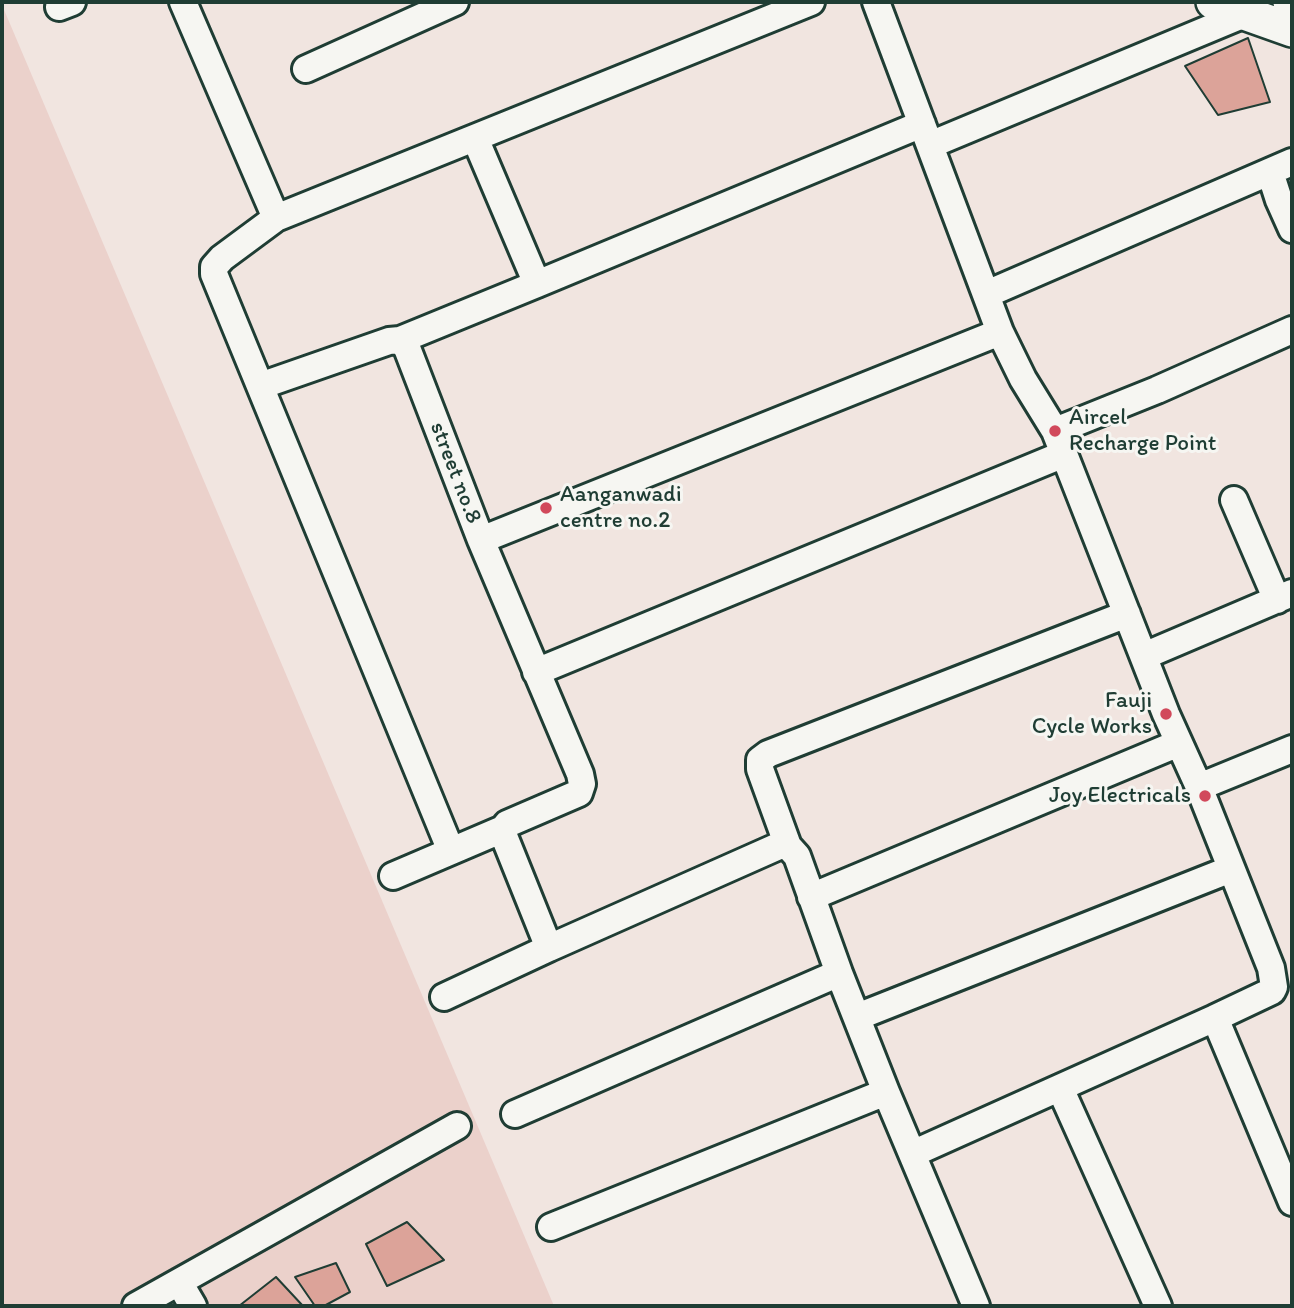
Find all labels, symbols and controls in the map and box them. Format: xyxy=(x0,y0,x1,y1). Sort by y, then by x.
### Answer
place label: Aircel Recharge Point xyxy=(1069,404,1216,458)
street label: street no.8 xyxy=(423,418,487,528)
marker: Aircel Recharge Point xyxy=(1047,423,1063,439)
place label: Aanganwadi centre no.2 xyxy=(560,481,682,535)
marker: Aanganwadi centre no.2 xyxy=(538,500,554,516)
place label: Fauji Cycle Works xyxy=(1032,687,1152,741)
marker: Fauji Cycle Works xyxy=(1158,706,1174,722)
place label: Joy Electricals xyxy=(1049,782,1191,810)
marker: Joy Electricals xyxy=(1197,788,1213,804)

